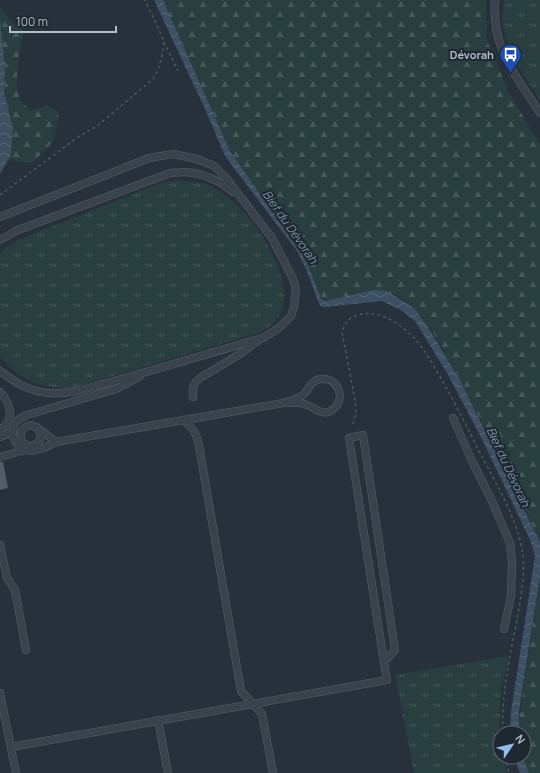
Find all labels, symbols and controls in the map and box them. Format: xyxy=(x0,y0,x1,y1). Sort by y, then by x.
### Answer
scale bar xyxy=(10,8,116,34)
text: 100 m xyxy=(16,13,48,30)
bus stop icon: Dévorah xyxy=(497,42,523,75)
place label: Dévorah xyxy=(450,47,494,62)
water label: Bief du Dévorah xyxy=(259,187,323,268)
water label: Bief du Dévorah xyxy=(483,424,535,510)
north arrow xyxy=(492,725,532,765)
text: N xyxy=(512,731,529,747)

